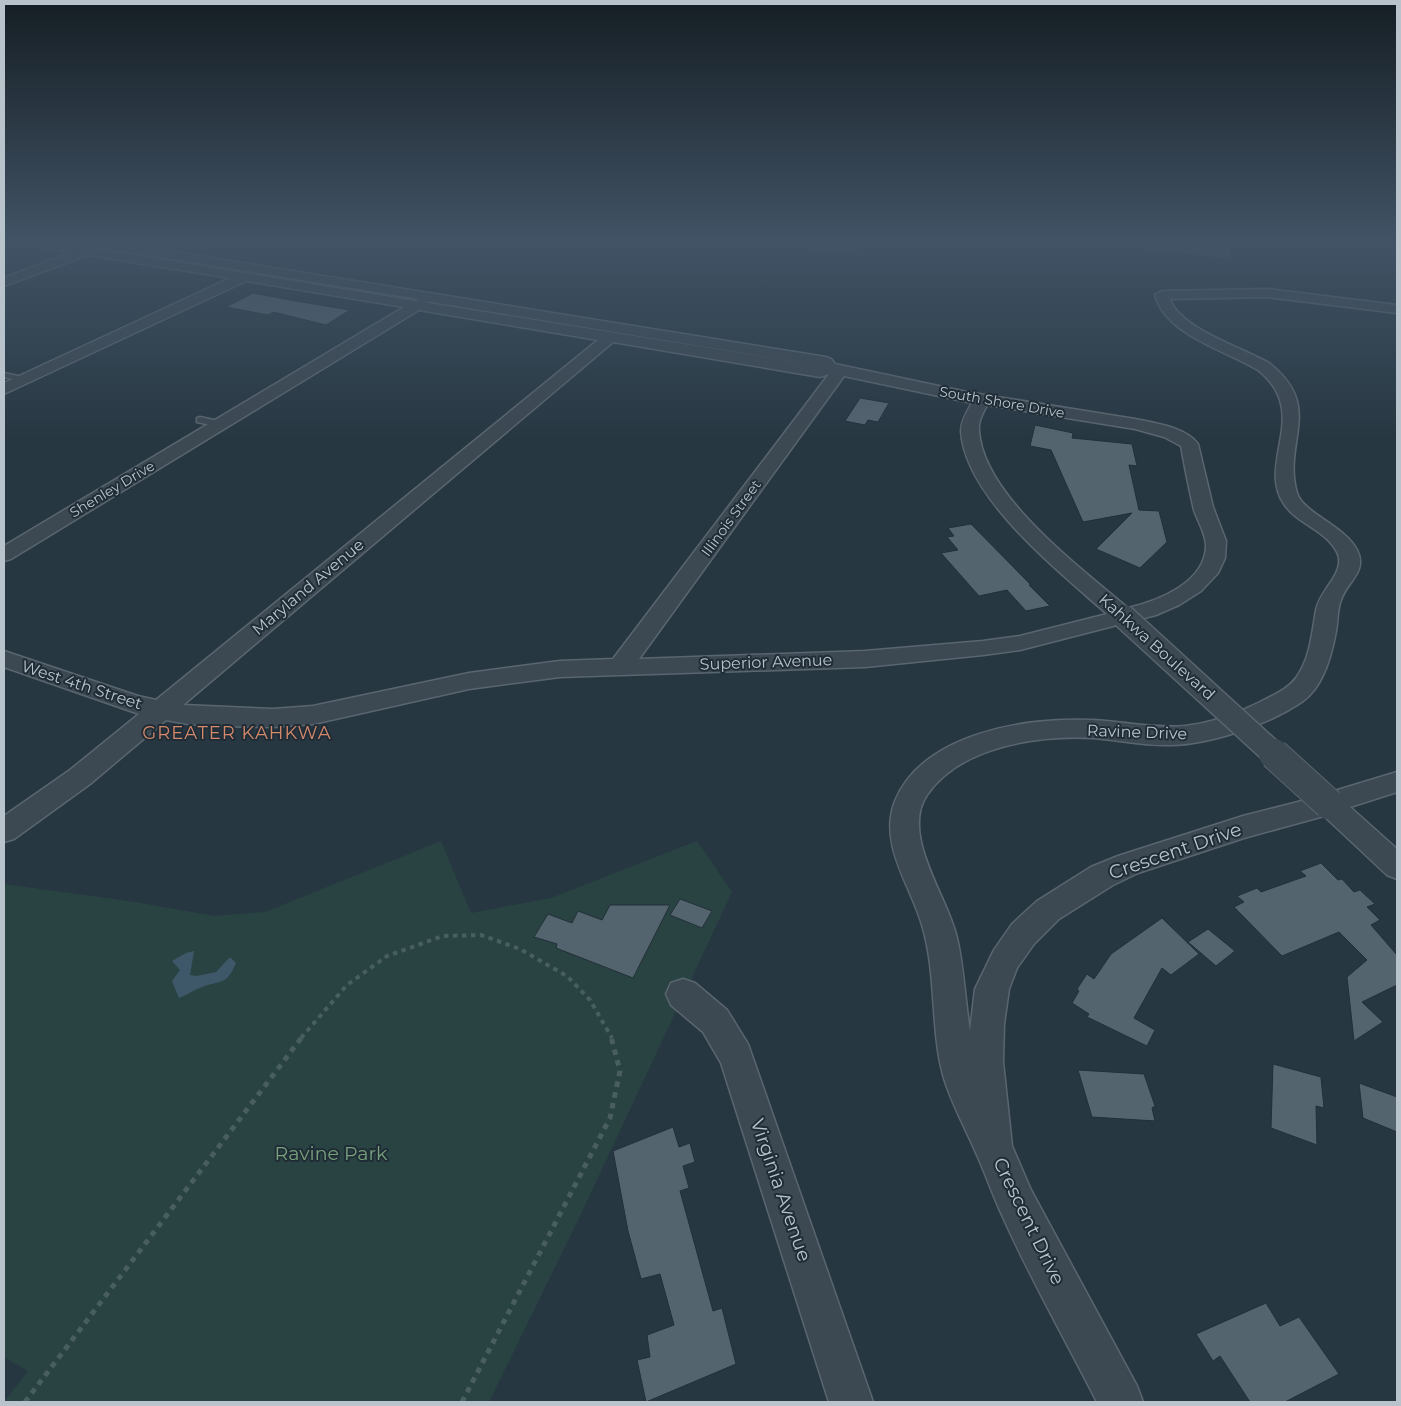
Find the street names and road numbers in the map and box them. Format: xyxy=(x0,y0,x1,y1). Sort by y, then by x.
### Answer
street label: South Shore Drive xyxy=(938,382,1066,422)
street label: Shenley Drive xyxy=(66,457,158,521)
street label: Illinois Street xyxy=(697,476,765,560)
street label: Maryland Avenue xyxy=(248,535,368,639)
street label: Kahkwa Boulevard xyxy=(1095,590,1219,704)
street label: Superior Avenue xyxy=(699,650,833,674)
street label: West 4th Street xyxy=(19,657,145,714)
street label: Ravine Drive xyxy=(1087,721,1187,743)
street label: Crescent Drive xyxy=(1106,818,1244,884)
street label: Virginia Avenue xyxy=(746,1116,816,1264)
street label: Crescent Drive xyxy=(988,1154,1070,1288)

